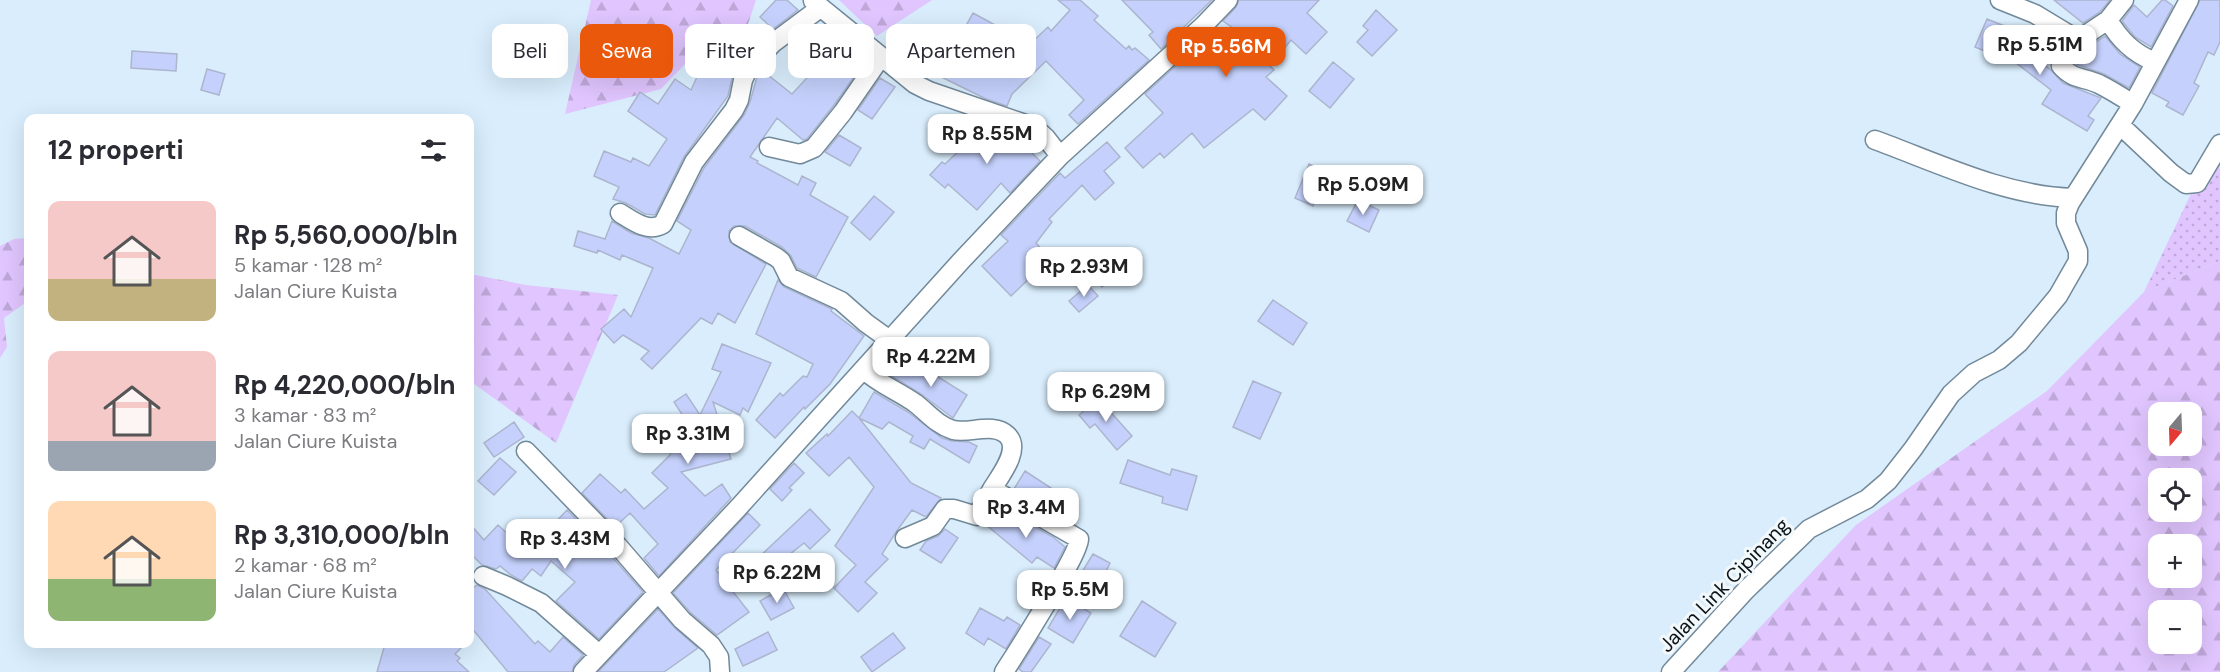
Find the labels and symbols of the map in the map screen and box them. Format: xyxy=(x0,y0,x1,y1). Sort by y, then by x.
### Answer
pin: Rp 5.51M xyxy=(1978,25,2102,76)
pin: Rp 5.56M xyxy=(1164,27,1288,78)
pin: Rp 8.55M xyxy=(925,114,1049,165)
pin: Rp 5.09M xyxy=(1301,165,1425,216)
pin: Rp 2.93M xyxy=(1022,247,1146,298)
pin: Rp 4.22M xyxy=(869,337,993,388)
pin: Rp 6.29M xyxy=(1044,372,1168,423)
north arrow xyxy=(2148,402,2202,456)
pin: Rp 3.31M xyxy=(626,414,750,465)
pin: Rp 3.4M xyxy=(971,488,1081,539)
street label: Jalan Link Cipinang xyxy=(1653,512,1795,658)
pin: Rp 3.43M xyxy=(503,519,627,570)
pin: Rp 6.22M xyxy=(715,553,839,604)
pin: Rp 5.5M xyxy=(1015,570,1125,621)

